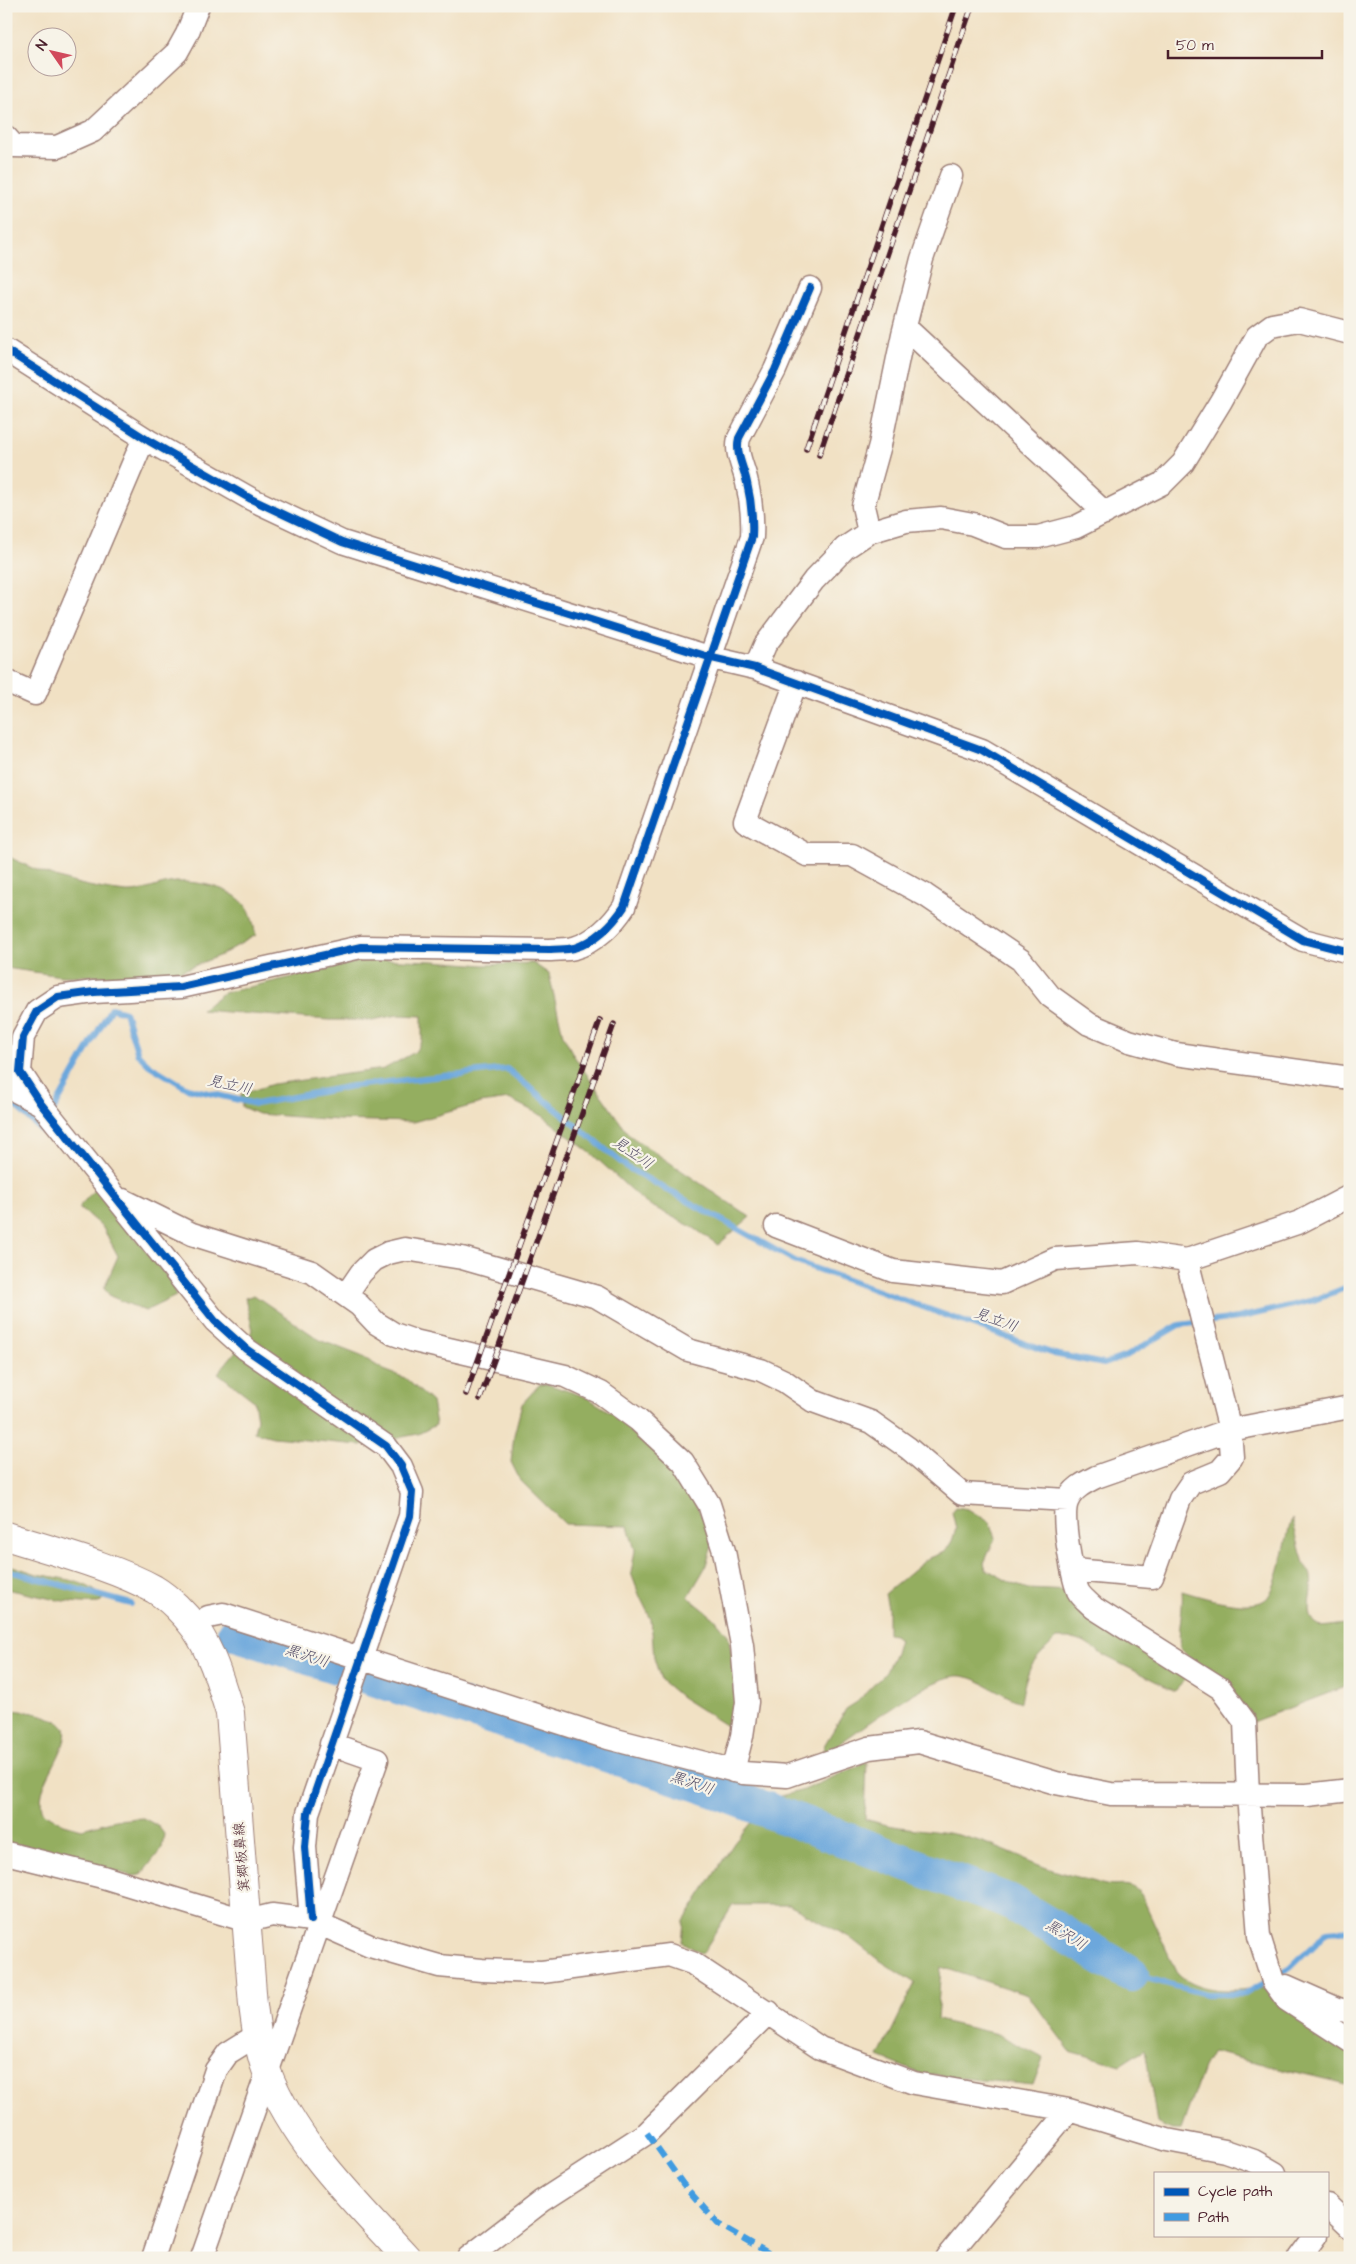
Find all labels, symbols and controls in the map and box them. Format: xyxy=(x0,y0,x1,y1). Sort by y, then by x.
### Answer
north arrow xyxy=(28,28,78,78)
scale bar xyxy=(1168,28,1322,60)
text: 50 m xyxy=(1176,35,1214,56)
text: N xyxy=(31,36,53,55)
water label: 見立川 xyxy=(206,1070,254,1100)
water label: 見立川 xyxy=(609,1131,657,1175)
water label: 見立川 xyxy=(971,1302,1021,1338)
water label: 黒沢川 xyxy=(282,1639,332,1673)
water label: 黒沢川 xyxy=(667,1766,717,1800)
street label: 箕郷板鼻線 xyxy=(229,1821,255,1893)
water label: 黒沢川 xyxy=(1041,1914,1091,1956)
legend xyxy=(1154,2172,1328,2236)
text: Cycle path xyxy=(1198,2181,1273,2203)
text: Path xyxy=(1198,2207,1229,2228)

